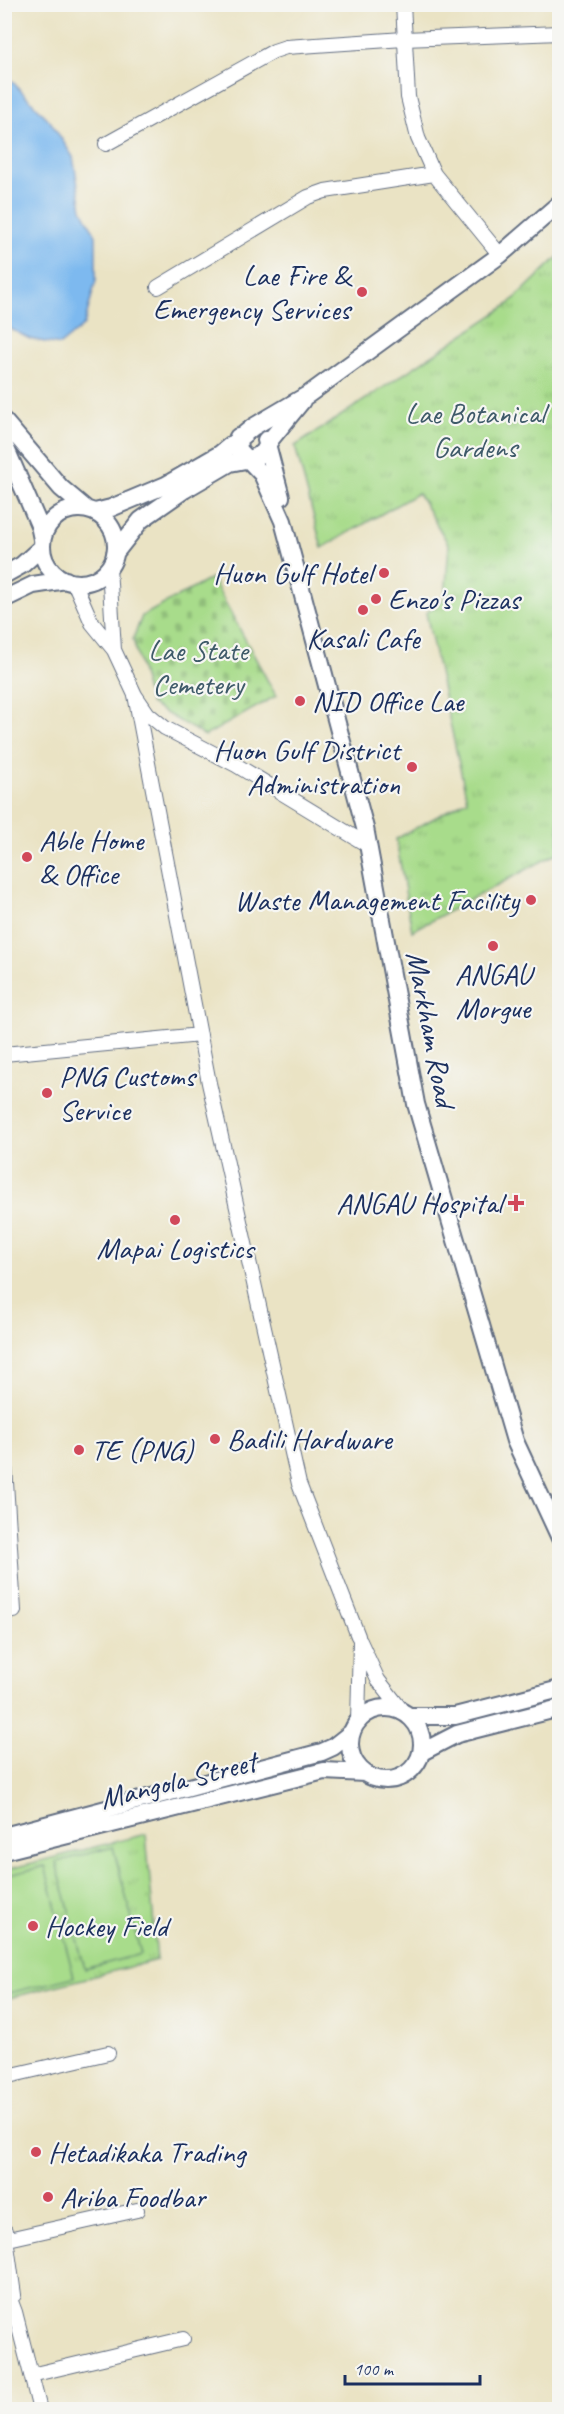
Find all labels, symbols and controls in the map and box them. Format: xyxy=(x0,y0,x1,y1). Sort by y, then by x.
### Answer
place label: Lae Fire & Emergency Services xyxy=(153,256,353,328)
marker: Lae Fire & Emergency Services xyxy=(355,285,369,299)
park label: Lae Botanical Gardens xyxy=(405,394,550,466)
place label: Huon Gulf Hotel xyxy=(213,554,377,592)
marker: Huon Gulf Hotel xyxy=(377,566,391,580)
place label: Enzo's Pizzas xyxy=(388,580,522,618)
marker: Enzo's Pizzas xyxy=(369,592,383,606)
marker: Kasali Cafe xyxy=(356,603,370,617)
place label: Kasali Cafe xyxy=(307,619,422,657)
park label: Lae State Cemetery xyxy=(148,631,250,703)
place label: NID Office Lae xyxy=(312,682,466,720)
marker: NID Office Lae xyxy=(293,694,307,708)
place label: Huon Gulf District Administration xyxy=(213,731,403,803)
marker: Huon Gulf District Administration xyxy=(405,760,419,774)
place label: Able Home & Office xyxy=(39,821,145,893)
marker: Able Home & Office xyxy=(20,850,34,864)
place label: Waste Management Facility xyxy=(235,881,521,919)
marker: Waste Management Facility xyxy=(524,893,538,907)
marker: ANGAU Morgue xyxy=(486,939,500,953)
street label: Markham Road xyxy=(397,948,465,1114)
place label: ANGAU Morgue xyxy=(455,955,536,1027)
place label: PNG Customs Service xyxy=(59,1057,198,1129)
marker: PNG Customs Service xyxy=(40,1086,54,1100)
place label: ANGAU Hospital xyxy=(336,1184,507,1222)
marker: ANGAU Hospital xyxy=(507,1194,525,1212)
marker: Mapai Logistics xyxy=(168,1213,182,1227)
place label: Mapai Logistics xyxy=(96,1229,256,1267)
place label: Badili Hardware xyxy=(227,1420,394,1458)
place label: TE (PNG) xyxy=(91,1431,195,1469)
marker: Badili Hardware xyxy=(208,1432,222,1446)
marker: TE (PNG) xyxy=(72,1443,86,1457)
street label: Mangola Street xyxy=(96,1741,264,1818)
place label: Hockey Field xyxy=(45,1907,172,1945)
marker: Hockey Field xyxy=(26,1919,40,1933)
place label: Hetadikaka Trading xyxy=(48,2133,248,2171)
marker: Hetadikaka Trading xyxy=(29,2145,43,2159)
place label: Ariba Foodbar xyxy=(60,2178,207,2216)
marker: Ariba Foodbar xyxy=(41,2190,55,2204)
scale bar xyxy=(345,2348,480,2386)
text: 100 m xyxy=(354,2358,395,2380)

